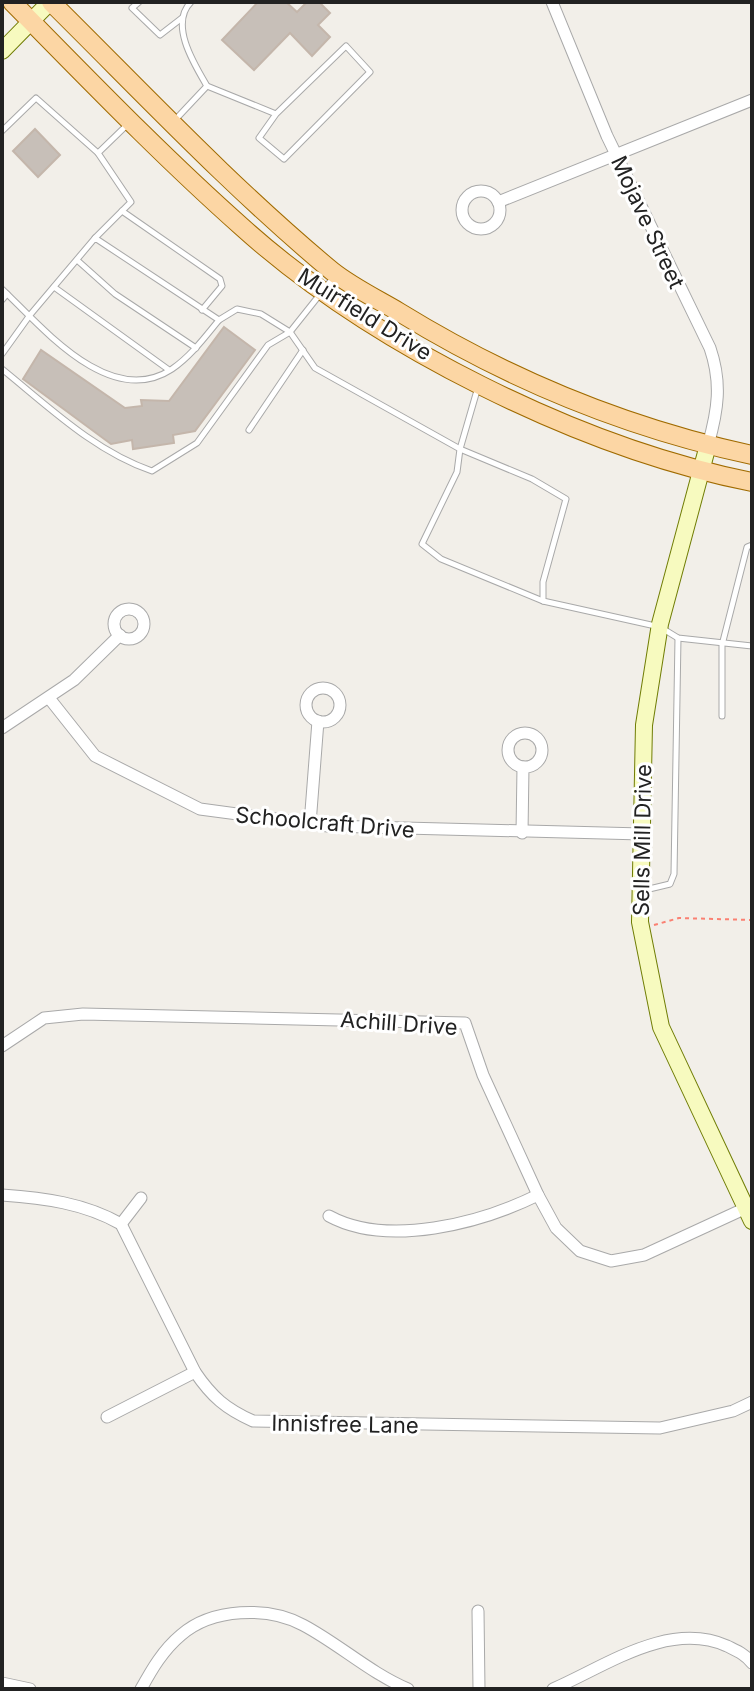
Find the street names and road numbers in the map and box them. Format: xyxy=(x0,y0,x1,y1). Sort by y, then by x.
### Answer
street label: Mojave Street xyxy=(606,151,690,293)
street label: Muirfield Drive xyxy=(293,263,437,365)
street label: Sells Mill Drive xyxy=(628,764,656,916)
street label: Schoolcraft Drive xyxy=(234,801,416,843)
street label: Achill Drive xyxy=(339,1006,459,1040)
street label: Innisfree Lane xyxy=(271,1410,419,1438)

